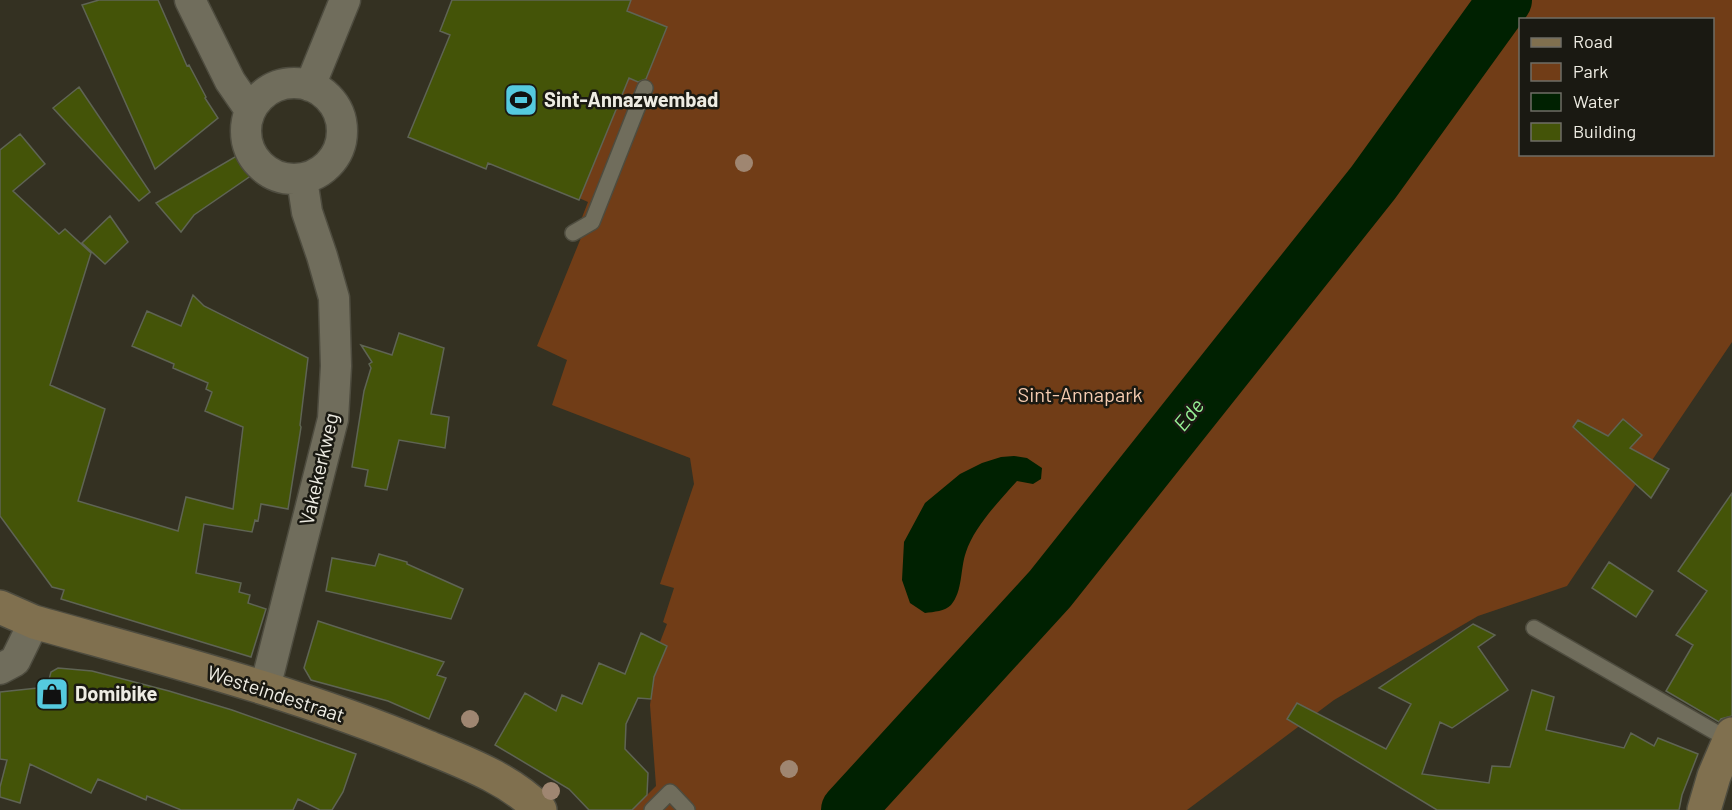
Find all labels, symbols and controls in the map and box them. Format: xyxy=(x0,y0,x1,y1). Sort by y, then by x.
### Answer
legend xyxy=(1519,18,1714,156)
text: Road xyxy=(1573,30,1613,52)
text: Park xyxy=(1573,60,1608,82)
sports icon: Sint-Annazwembad xyxy=(503,82,539,118)
place label: Sint-Annazwembad xyxy=(544,87,718,111)
text: Water xyxy=(1573,90,1620,112)
text: Building xyxy=(1573,120,1636,142)
park label: Sint-Annapark xyxy=(1018,382,1142,406)
water label: Ede xyxy=(1167,393,1208,435)
street label: Vakekerkweg xyxy=(293,410,343,527)
street label: Westeindestraat xyxy=(205,660,348,727)
shop icon: Domibike xyxy=(34,676,70,712)
place label: Domibike xyxy=(75,681,157,705)

